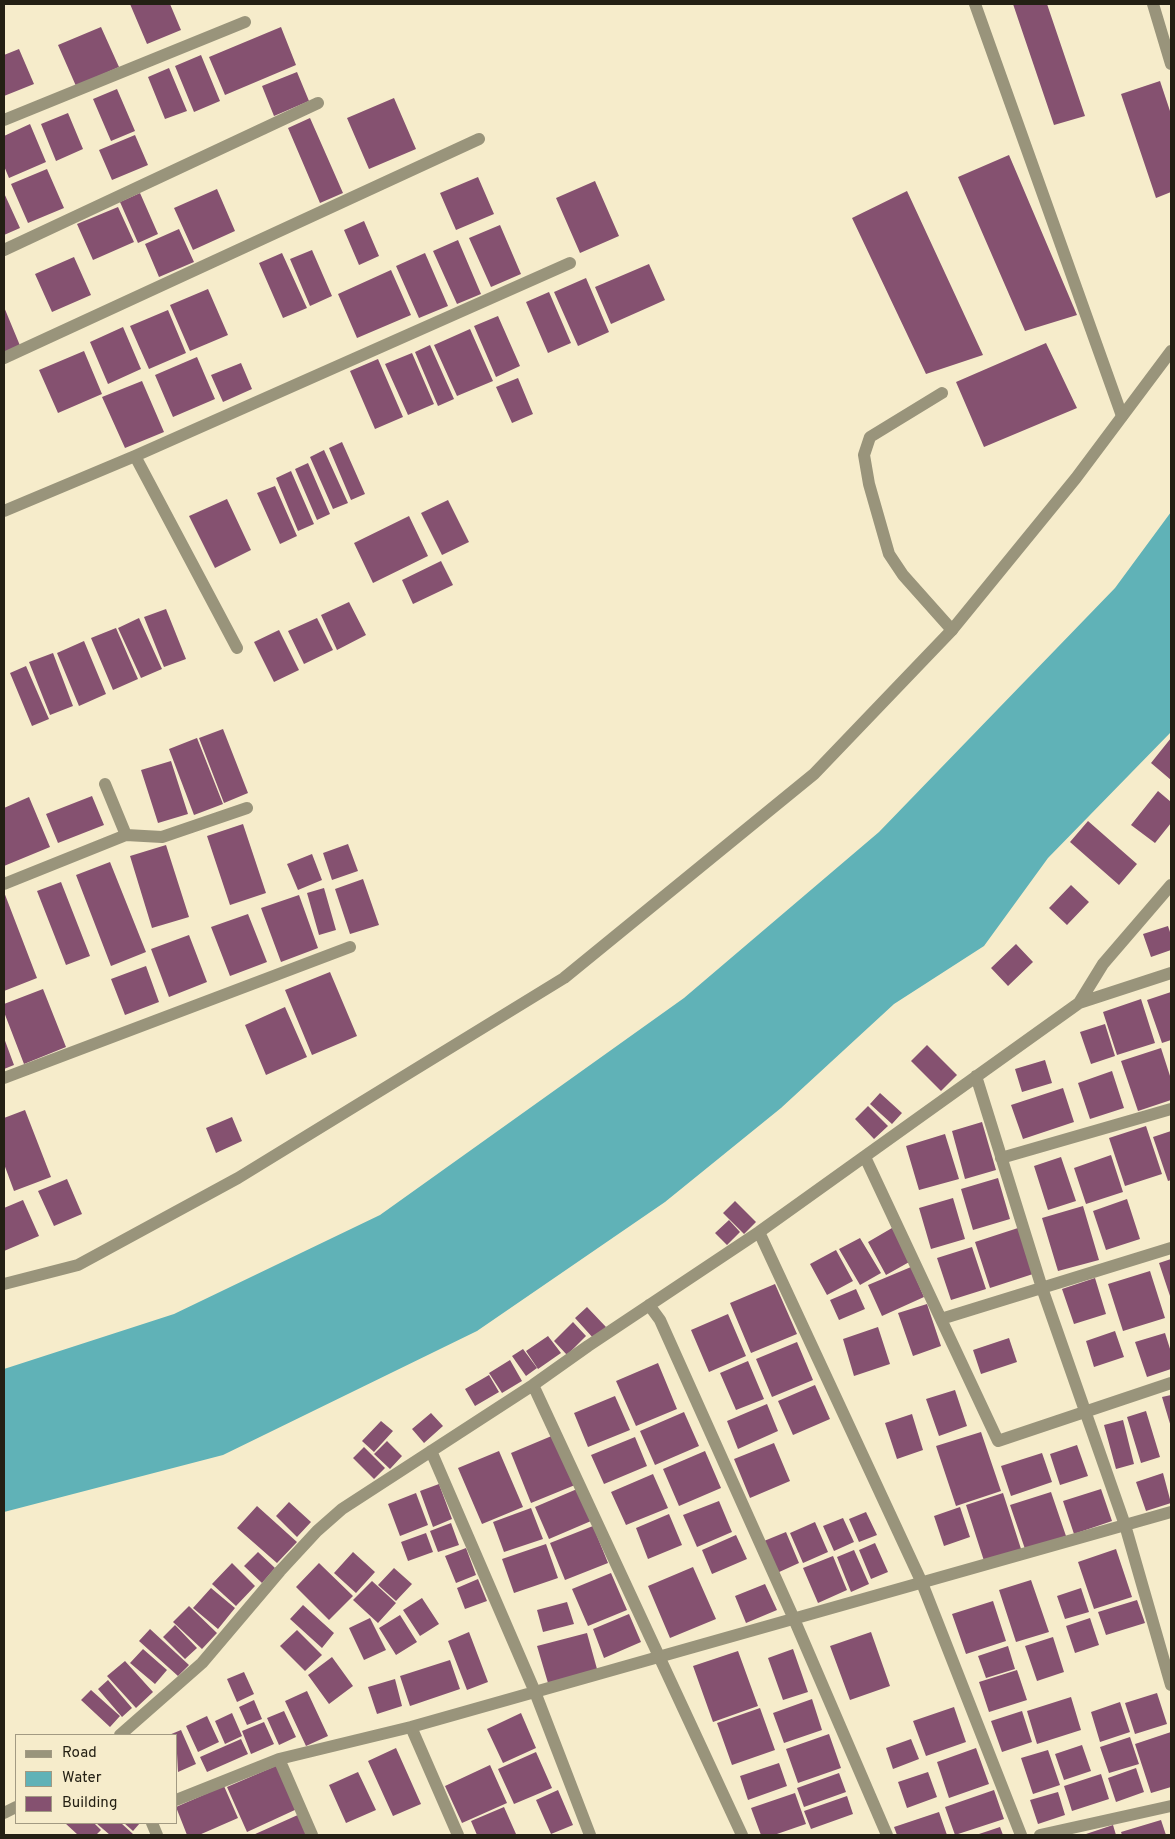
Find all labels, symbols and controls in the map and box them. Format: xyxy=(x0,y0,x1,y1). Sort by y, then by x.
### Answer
legend xyxy=(15,1734,178,1824)
text: Road xyxy=(62,1744,97,1763)
text: Water xyxy=(62,1769,101,1788)
text: Building xyxy=(62,1794,117,1813)

